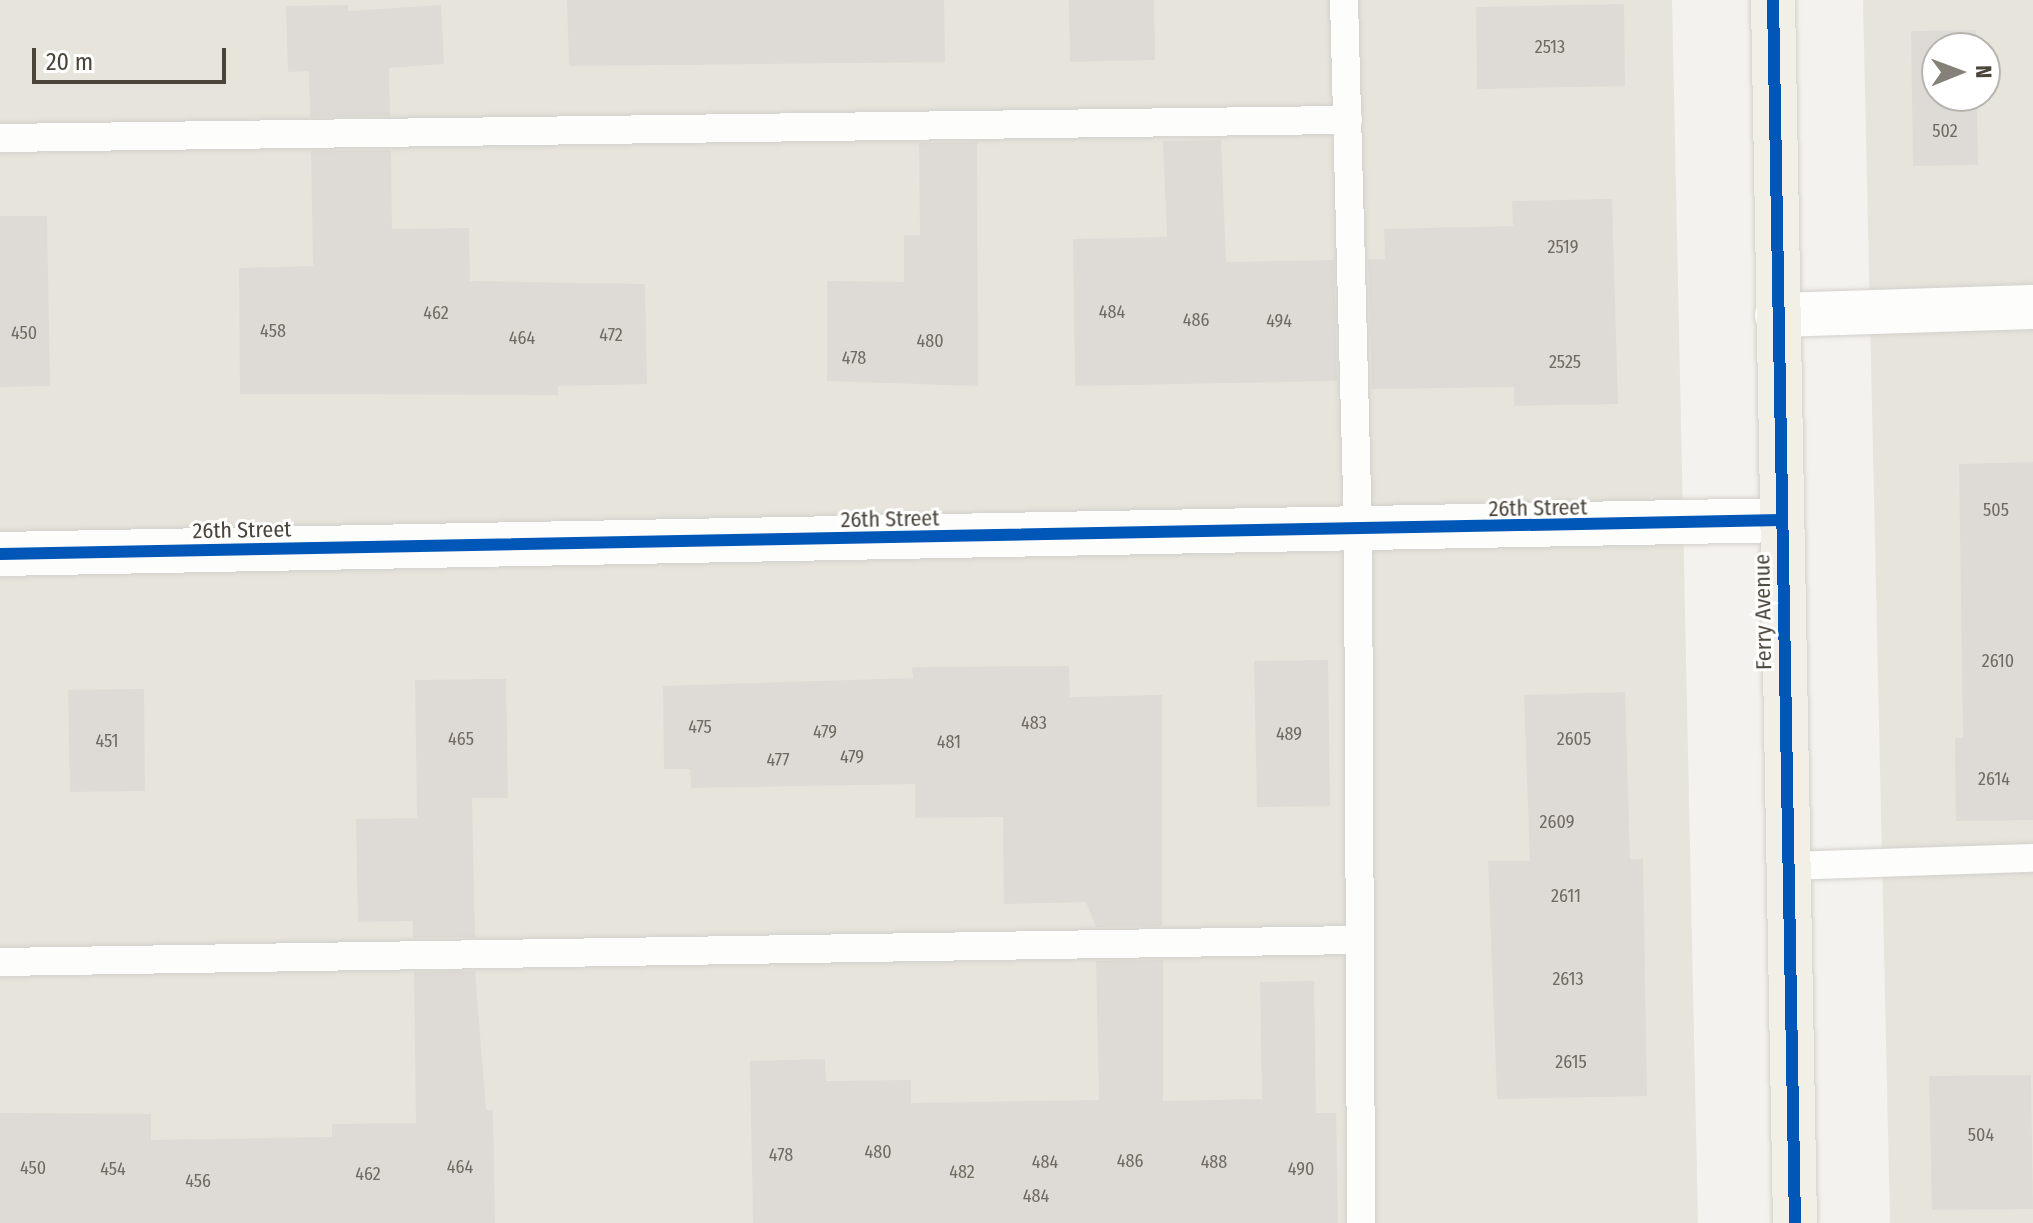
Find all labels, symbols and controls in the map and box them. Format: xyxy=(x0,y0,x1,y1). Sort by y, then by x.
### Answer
scale bar xyxy=(36,32,230,82)
north arrow xyxy=(1921,32,2001,112)
house number: 2513 xyxy=(1535,36,1565,58)
text: 20 m xyxy=(46,48,93,76)
text: N xyxy=(1970,65,1997,78)
house number: 502 xyxy=(1932,120,1958,142)
house number: 2519 xyxy=(1547,236,1579,258)
house number: 484 xyxy=(1099,301,1125,323)
house number: 462 xyxy=(423,302,449,324)
house number: 486 xyxy=(1183,309,1209,331)
house number: 494 xyxy=(1266,310,1292,332)
house number: 458 xyxy=(260,320,286,342)
house number: 450 xyxy=(11,322,37,344)
house number: 472 xyxy=(599,324,623,346)
house number: 464 xyxy=(509,327,535,349)
house number: 480 xyxy=(916,330,944,352)
house number: 478 xyxy=(842,347,866,369)
house number: 2525 xyxy=(1549,351,1581,373)
street label: 26th Street xyxy=(1488,494,1588,522)
house number: 505 xyxy=(1983,499,2009,521)
street label: 26th Street xyxy=(840,505,940,533)
street label: 26th Street xyxy=(192,516,292,544)
street label: Ferry Avenue xyxy=(1749,554,1777,670)
house number: 2610 xyxy=(1982,650,2014,672)
house number: 483 xyxy=(1021,712,1047,734)
house number: 475 xyxy=(688,716,712,738)
house number: 479 xyxy=(813,721,837,743)
house number: 489 xyxy=(1276,723,1302,745)
house number: 465 xyxy=(448,728,474,750)
house number: 2605 xyxy=(1557,728,1591,750)
house number: 451 xyxy=(96,730,118,752)
house number: 481 xyxy=(937,731,961,753)
house number: 479 xyxy=(840,746,864,768)
house number: 477 xyxy=(766,749,790,771)
house number: 2614 xyxy=(1978,768,2010,790)
house number: 2609 xyxy=(1540,811,1574,833)
house number: 2611 xyxy=(1551,885,1581,907)
house number: 2613 xyxy=(1552,968,1584,990)
house number: 2615 xyxy=(1555,1051,1587,1073)
house number: 504 xyxy=(1968,1124,1994,1146)
house number: 480 xyxy=(864,1141,892,1163)
house number: 478 xyxy=(769,1144,793,1166)
house number: 486 xyxy=(1117,1150,1143,1172)
house number: 484 xyxy=(1032,1151,1058,1173)
house number: 488 xyxy=(1201,1151,1227,1173)
house number: 464 xyxy=(447,1156,473,1178)
house number: 450 xyxy=(20,1157,46,1179)
house number: 454 xyxy=(100,1158,126,1180)
house number: 490 xyxy=(1288,1158,1314,1180)
house number: 482 xyxy=(949,1161,975,1183)
house number: 462 xyxy=(355,1163,381,1185)
house number: 456 xyxy=(185,1170,211,1192)
house number: 484 xyxy=(1023,1185,1049,1207)

